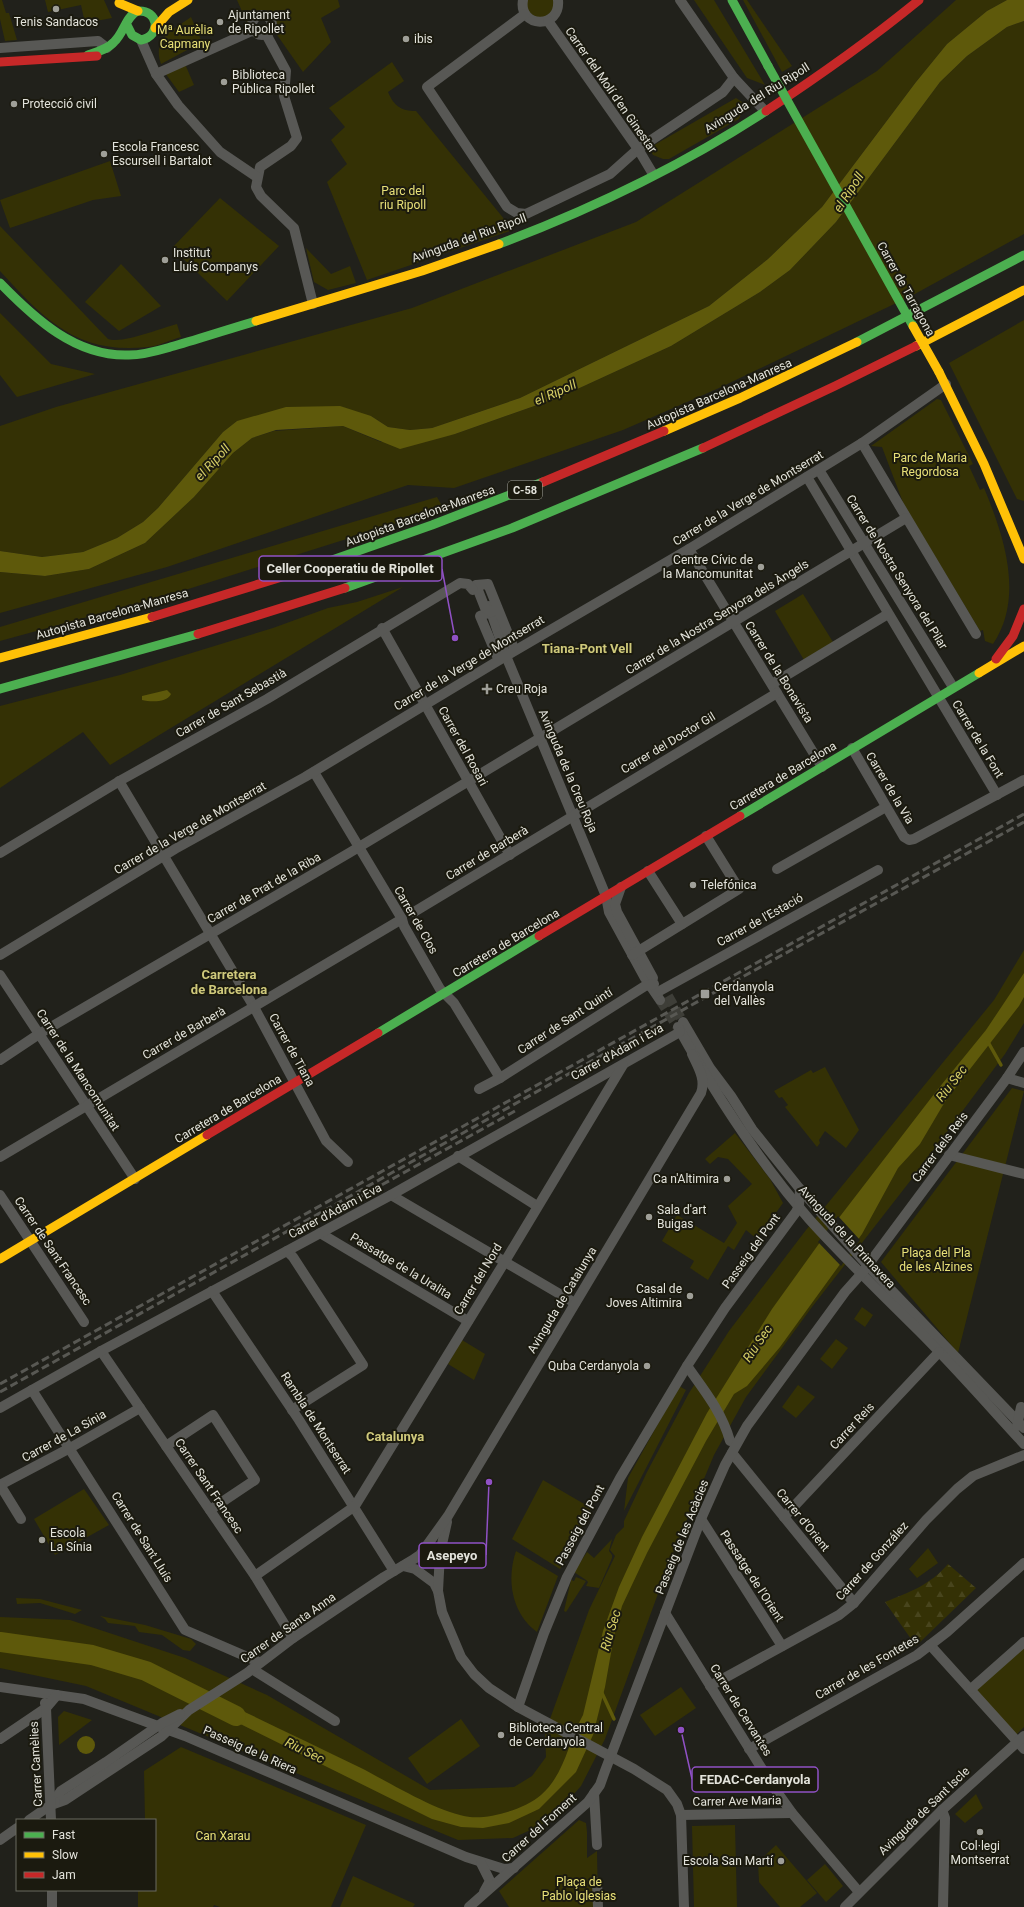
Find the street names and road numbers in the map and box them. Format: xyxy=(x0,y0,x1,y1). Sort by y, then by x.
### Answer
street label: Carrer del Molí d'en Ginestar xyxy=(562,24,660,156)
street label: Avinguda del Riu Ripoll xyxy=(702,60,812,136)
street label: Avinguda del Riu Ripoll xyxy=(410,211,528,265)
street label: Carrer de Tarragona xyxy=(874,239,938,339)
street label: Autopista Barcelona-Manresa xyxy=(644,356,794,432)
street label: Carrer de la Verge de Montserrat xyxy=(670,447,826,549)
road number: C-58 xyxy=(508,481,542,499)
street label: Autopista Barcelona-Manresa xyxy=(343,482,497,550)
street label: Carrer de Nostra Senyora del Pilar xyxy=(843,492,951,652)
street label: Carrer de la Nostra Senyora dels Àngels xyxy=(622,556,811,677)
street label: Autopista Barcelona-Manresa xyxy=(34,586,190,642)
street label: Carrer de la Verge de Montserrat xyxy=(391,612,547,714)
street label: Carrer de la Bonavista xyxy=(742,619,816,725)
street label: Carrer de Sant Sebastià xyxy=(173,666,289,740)
street label: Carrer de la Font xyxy=(949,698,1007,780)
street label: Carrer del Rosari xyxy=(435,704,491,788)
street label: Avinguda de la Creu Roja xyxy=(536,707,600,835)
street label: Carrer del Doctor Gil xyxy=(618,709,718,777)
street label: Carretera de Barcelona xyxy=(727,739,839,813)
street label: Carrer de la Via xyxy=(863,750,917,826)
street label: Carrer de la Verge de Montserrat xyxy=(112,779,268,877)
street label: Carrer de Barberà xyxy=(443,823,531,883)
street label: Carrer de Prat de la Riba xyxy=(205,850,323,926)
street label: Carrer de Clos xyxy=(391,884,441,956)
street label: Carrer de l'Estació xyxy=(714,890,806,949)
street label: Carretera de Barcelona xyxy=(450,906,562,980)
street label: Carrer de Sant Quintí xyxy=(515,985,616,1057)
street label: Carrer de Barberà xyxy=(140,1004,228,1062)
street label: Carrer de la Mancomunitat xyxy=(33,1007,123,1133)
street label: Carrer de Tiana xyxy=(266,1011,318,1089)
street label: Carrer d'Adam i Eva xyxy=(568,1021,666,1083)
street label: Carretera de Barcelona xyxy=(172,1072,284,1146)
street label: Carrer dels Reis xyxy=(909,1109,971,1185)
street label: Carrer d'Adam i Eva xyxy=(286,1181,384,1241)
street label: Avinguda de la Primavera xyxy=(796,1183,898,1291)
street label: Carrer de Sant Francesc xyxy=(12,1194,94,1308)
street label: Passeig del Pont xyxy=(719,1211,783,1291)
street label: Passatge de la Uralita xyxy=(348,1230,454,1302)
street label: Carrer del Nord xyxy=(451,1241,505,1317)
street label: Avinguda de Catalunya xyxy=(525,1244,599,1356)
street label: Rambla de Montserrat xyxy=(278,1369,354,1477)
street label: Carrer Reis xyxy=(827,1400,877,1452)
street label: Carrer de La Sínia xyxy=(19,1407,109,1465)
street label: Carrer Sant Francesc xyxy=(172,1436,246,1536)
street label: Passeig de les Acàcies xyxy=(653,1478,711,1596)
street label: Passeig del Pont xyxy=(553,1482,607,1568)
street label: Carrer d'Orient xyxy=(773,1486,833,1554)
street label: Carrer de Sant Lluís xyxy=(108,1489,176,1585)
street label: Carrer de González xyxy=(833,1519,911,1603)
street label: Passatge de l'Orient xyxy=(717,1528,787,1624)
street label: Carrer de Santa Anna xyxy=(238,1590,338,1666)
street label: Carrer de les Fontetes xyxy=(813,1632,921,1702)
street label: Carrer de Cervantes xyxy=(707,1662,775,1758)
street label: Carrer Camèlies xyxy=(27,1721,45,1807)
street label: Passeig de la Riera xyxy=(201,1723,299,1777)
street label: Avinguda de Sant Iscle xyxy=(876,1764,972,1858)
street label: Carrer del Foment xyxy=(499,1791,579,1865)
street label: Carrer Ave Maria xyxy=(692,1793,782,1809)

